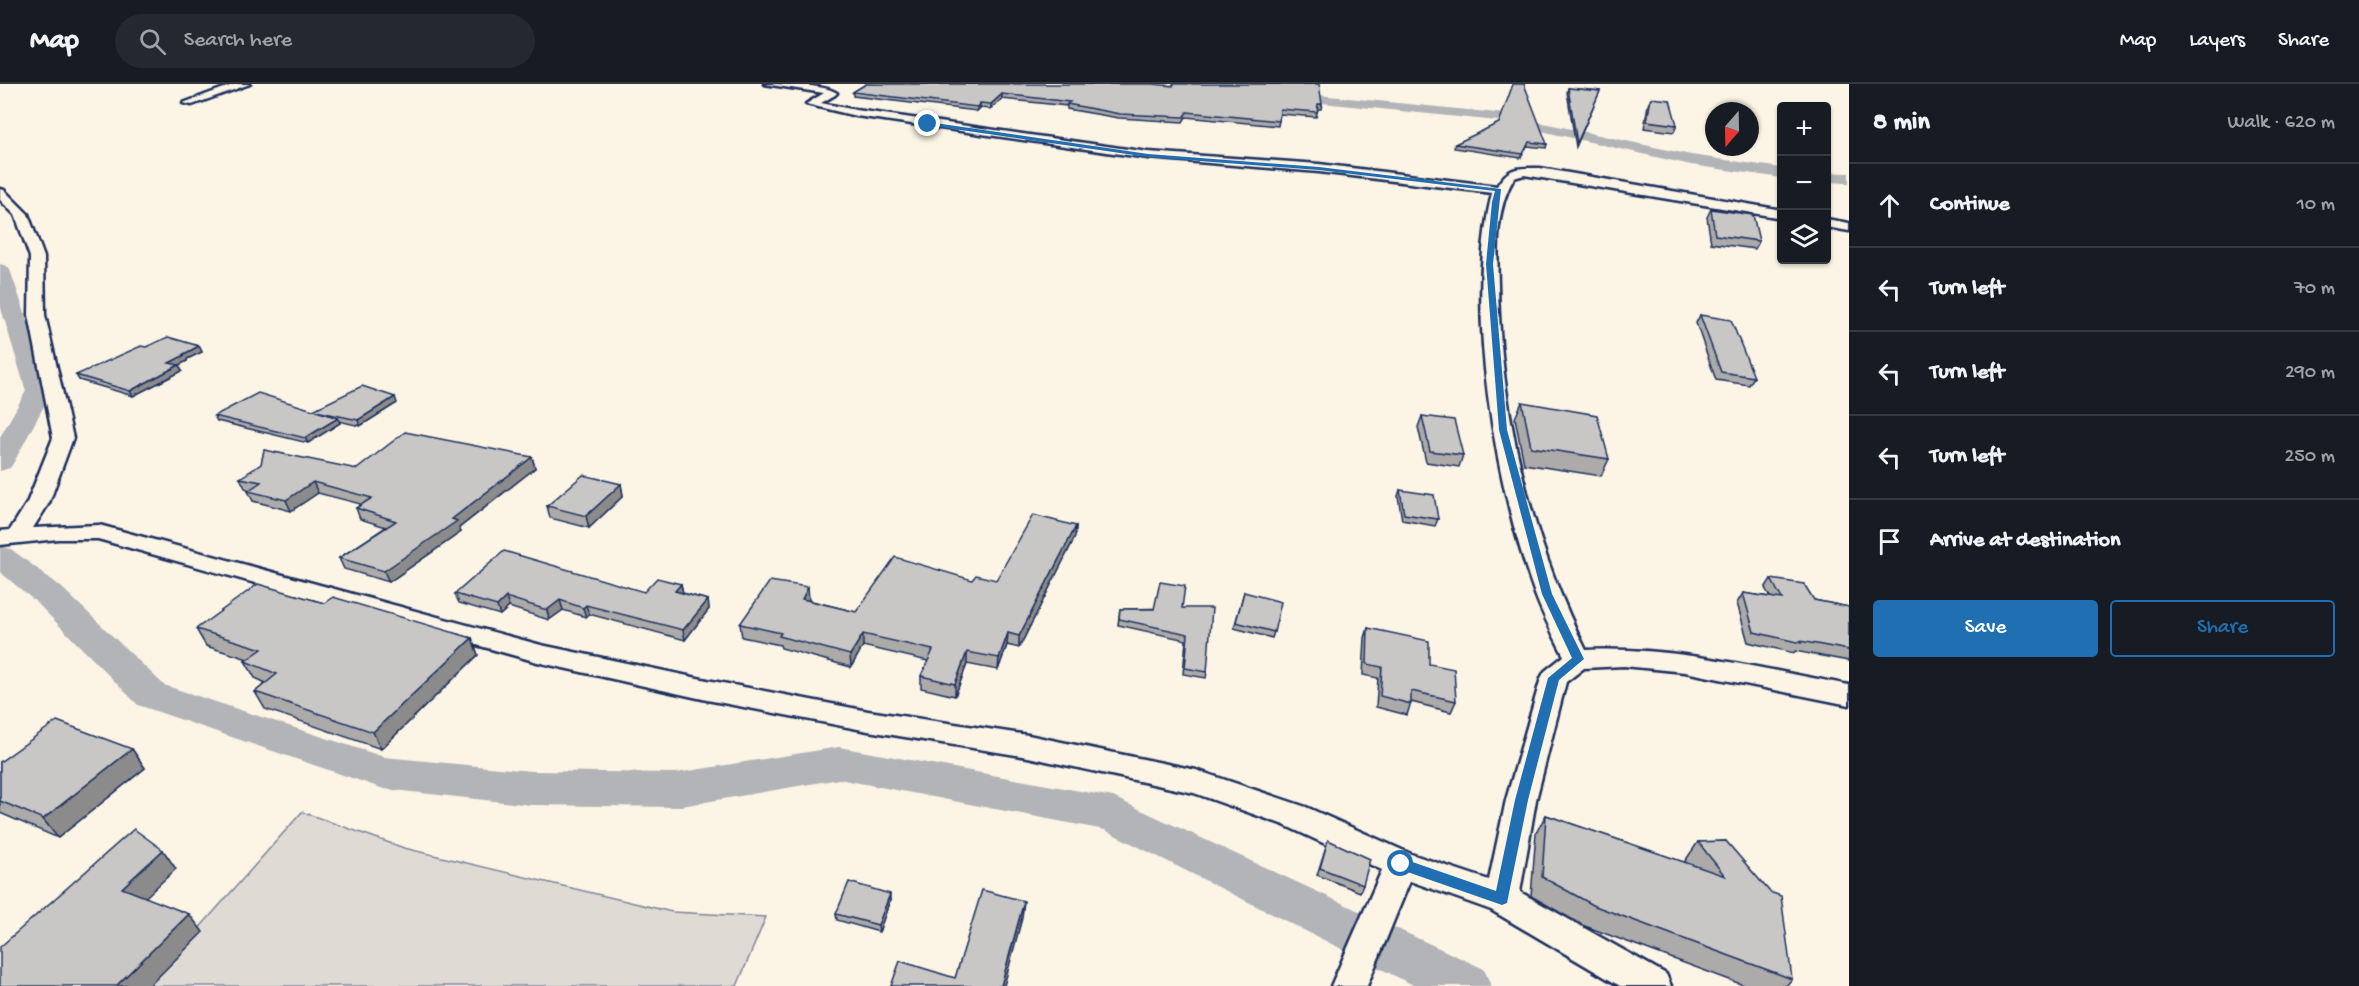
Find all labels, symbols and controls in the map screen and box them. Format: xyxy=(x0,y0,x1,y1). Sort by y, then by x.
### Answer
search box xyxy=(115,14,535,68)
text: Map xyxy=(30,25,79,58)
icon: search xyxy=(136,25,169,58)
text: Search here xyxy=(184,28,292,54)
text: Map xyxy=(2120,29,2156,54)
text: Layers xyxy=(2189,29,2245,54)
text: Share xyxy=(2278,29,2329,54)
north arrow xyxy=(1705,102,1759,156)
map controls xyxy=(1777,102,1831,264)
button: + xyxy=(1777,102,1831,156)
text: 8 min xyxy=(1873,108,1930,139)
route end xyxy=(914,110,940,136)
text: Walk · 620 m xyxy=(2228,112,2335,135)
button: − xyxy=(1777,156,1831,210)
icon: ahead xyxy=(1873,189,1906,222)
text: Continue xyxy=(1930,192,2010,218)
text: 10 m xyxy=(2297,194,2335,217)
button: layers xyxy=(1777,210,1831,264)
icon: left xyxy=(1873,273,1906,306)
text: Turn left xyxy=(1930,276,2004,302)
text: 70 m xyxy=(2294,278,2335,301)
icon: left xyxy=(1873,357,1906,390)
text: Turn left xyxy=(1930,360,2004,386)
text: 290 m xyxy=(2285,362,2335,385)
icon: left xyxy=(1873,441,1906,474)
text: Turn left xyxy=(1930,444,2004,470)
text: 250 m xyxy=(2284,446,2335,469)
icon: arrive xyxy=(1873,525,1906,558)
text: Arrive at destination xyxy=(1930,528,2120,554)
button: Save xyxy=(1873,600,2098,657)
button: Share xyxy=(2110,600,2335,657)
route start xyxy=(1387,850,1413,876)

